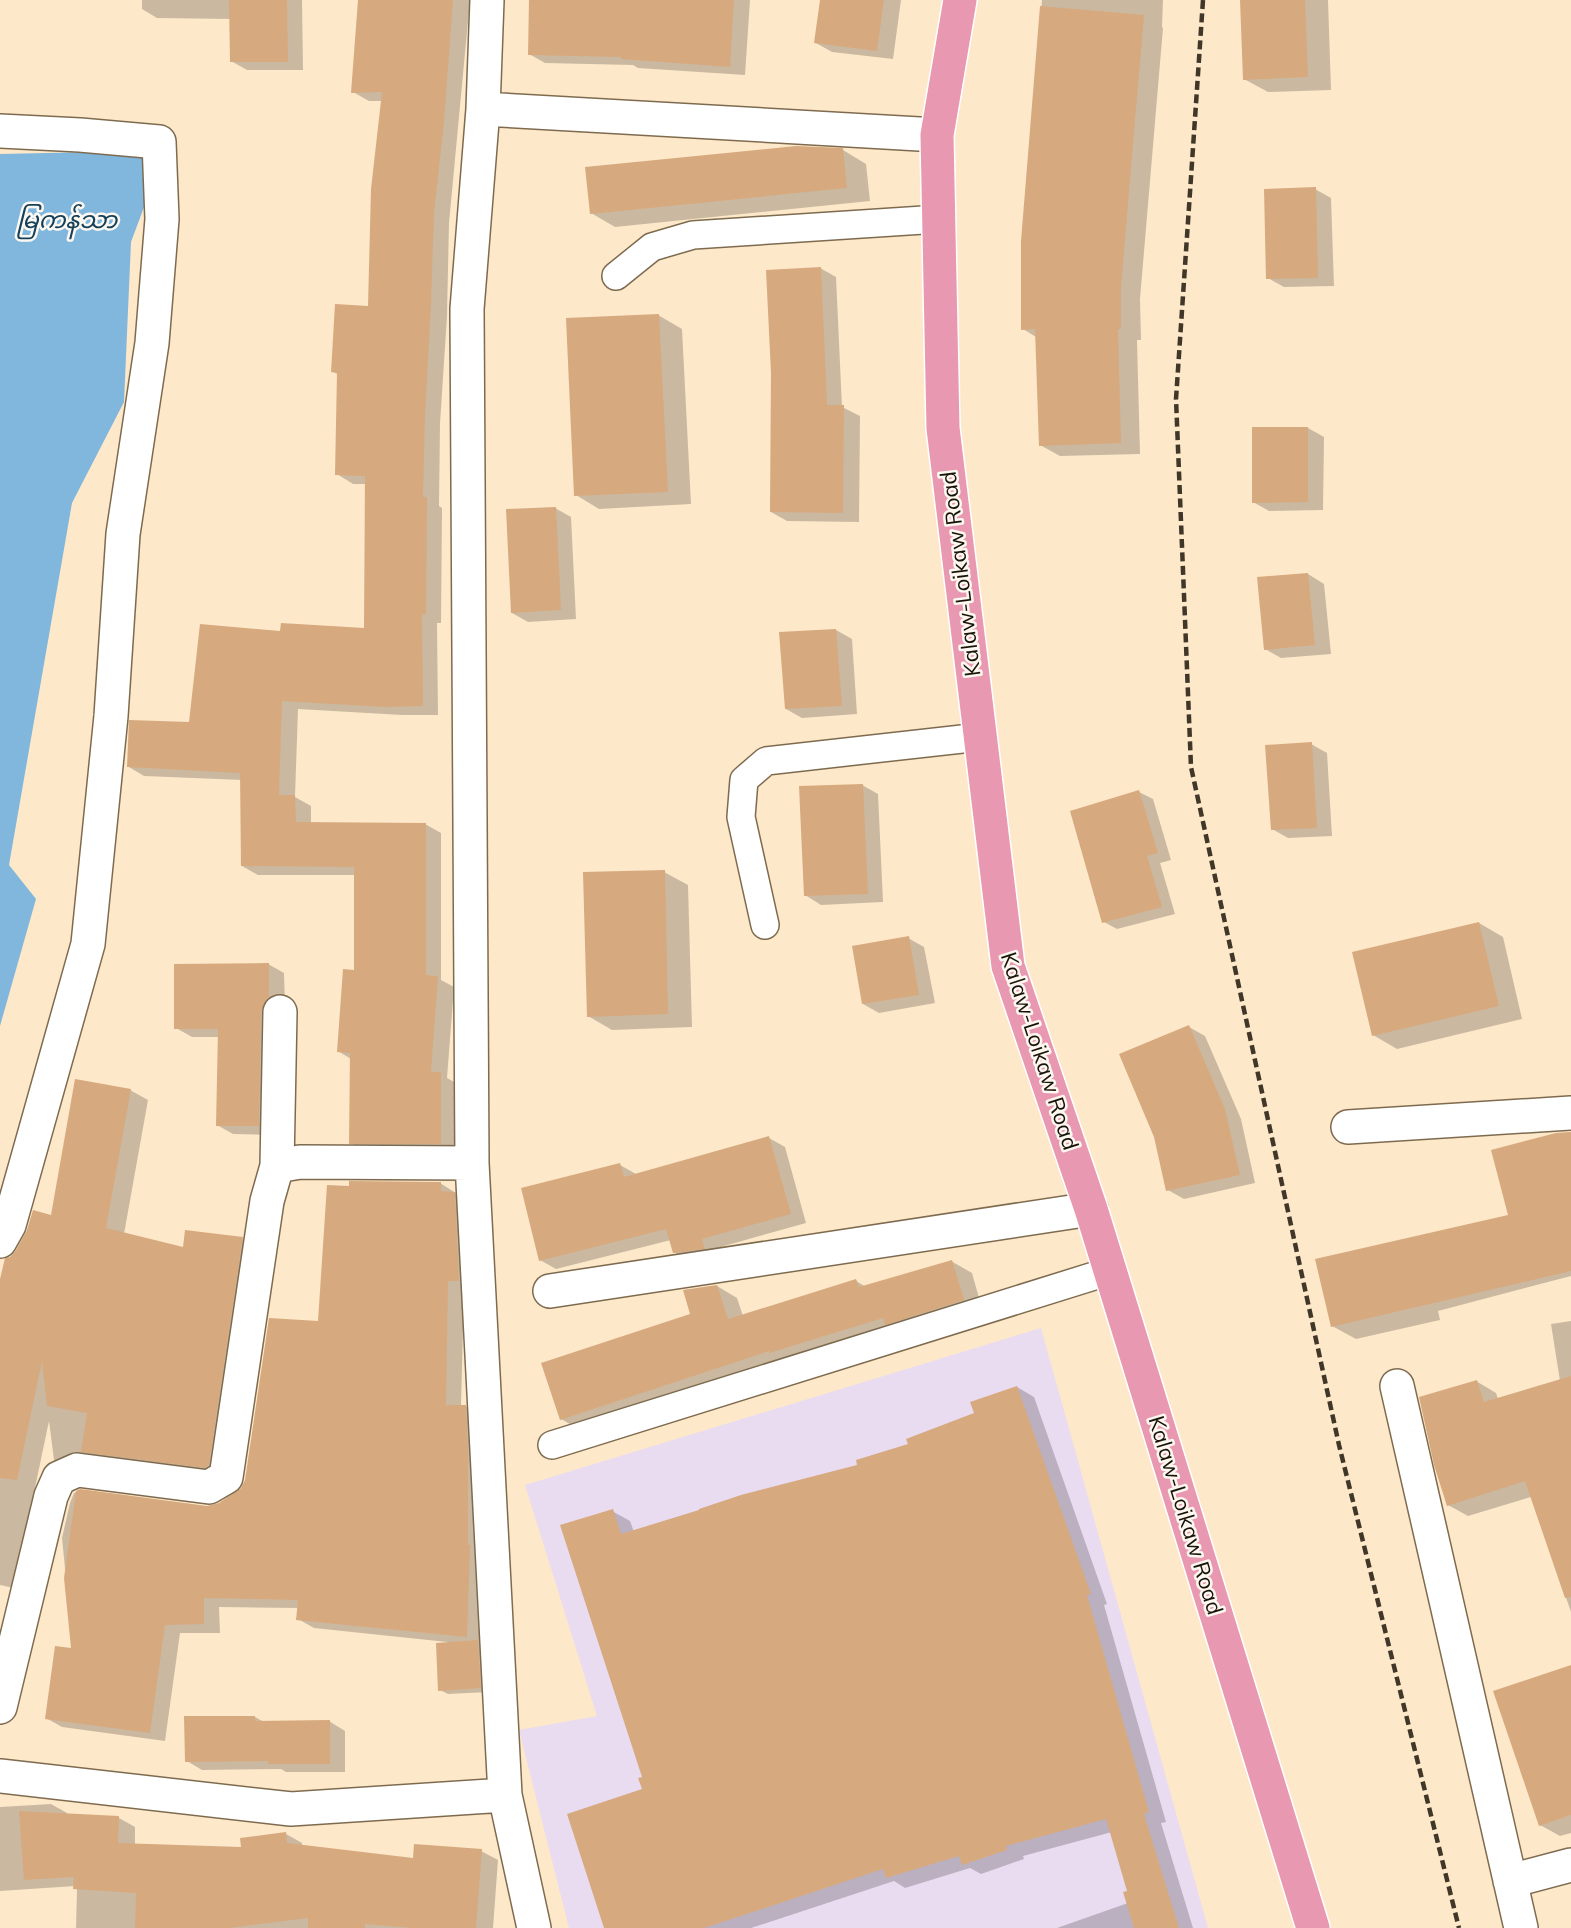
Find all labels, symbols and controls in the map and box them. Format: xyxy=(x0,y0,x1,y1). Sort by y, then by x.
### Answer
water label: မြကန်သာ xyxy=(17,203,118,240)
street label: Kalaw-Loikaw Road xyxy=(934,470,986,678)
street label: Kalaw-Loikaw Road xyxy=(995,949,1085,1153)
street label: Kalaw-Loikaw Road xyxy=(1142,1412,1230,1618)

